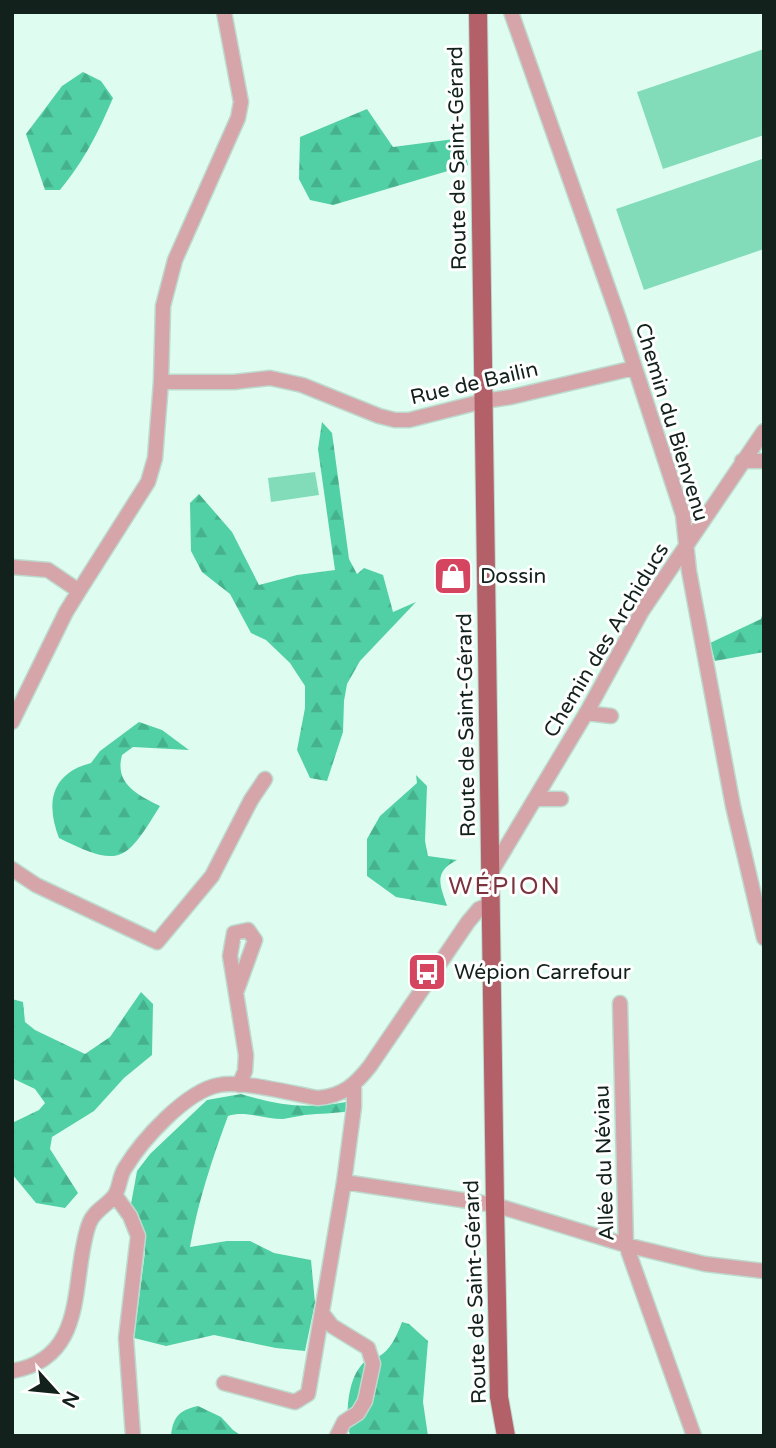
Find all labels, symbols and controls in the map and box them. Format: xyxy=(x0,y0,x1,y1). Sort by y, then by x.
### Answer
street label: Route de Saint-Gérard xyxy=(443,46,472,270)
street label: Chemin du Bienvenu xyxy=(629,320,714,524)
street label: Rue de Bailin xyxy=(408,357,541,410)
street label: Chemin des Archiducs xyxy=(538,538,674,742)
shop icon: Dossin xyxy=(432,555,474,597)
place label: Dossin xyxy=(480,564,546,589)
street label: Route de Saint-Gérard xyxy=(452,613,481,837)
district label: WÉPION xyxy=(448,871,562,901)
bus stop icon: Wépion Carrefour xyxy=(406,951,448,993)
place label: Wépion Carrefour xyxy=(454,960,631,985)
street label: Allée du Néviau xyxy=(589,1085,620,1241)
street label: Route de Saint-Gérard xyxy=(459,1180,492,1404)
north arrow xyxy=(21,1357,91,1427)
text: N xyxy=(57,1387,84,1411)

